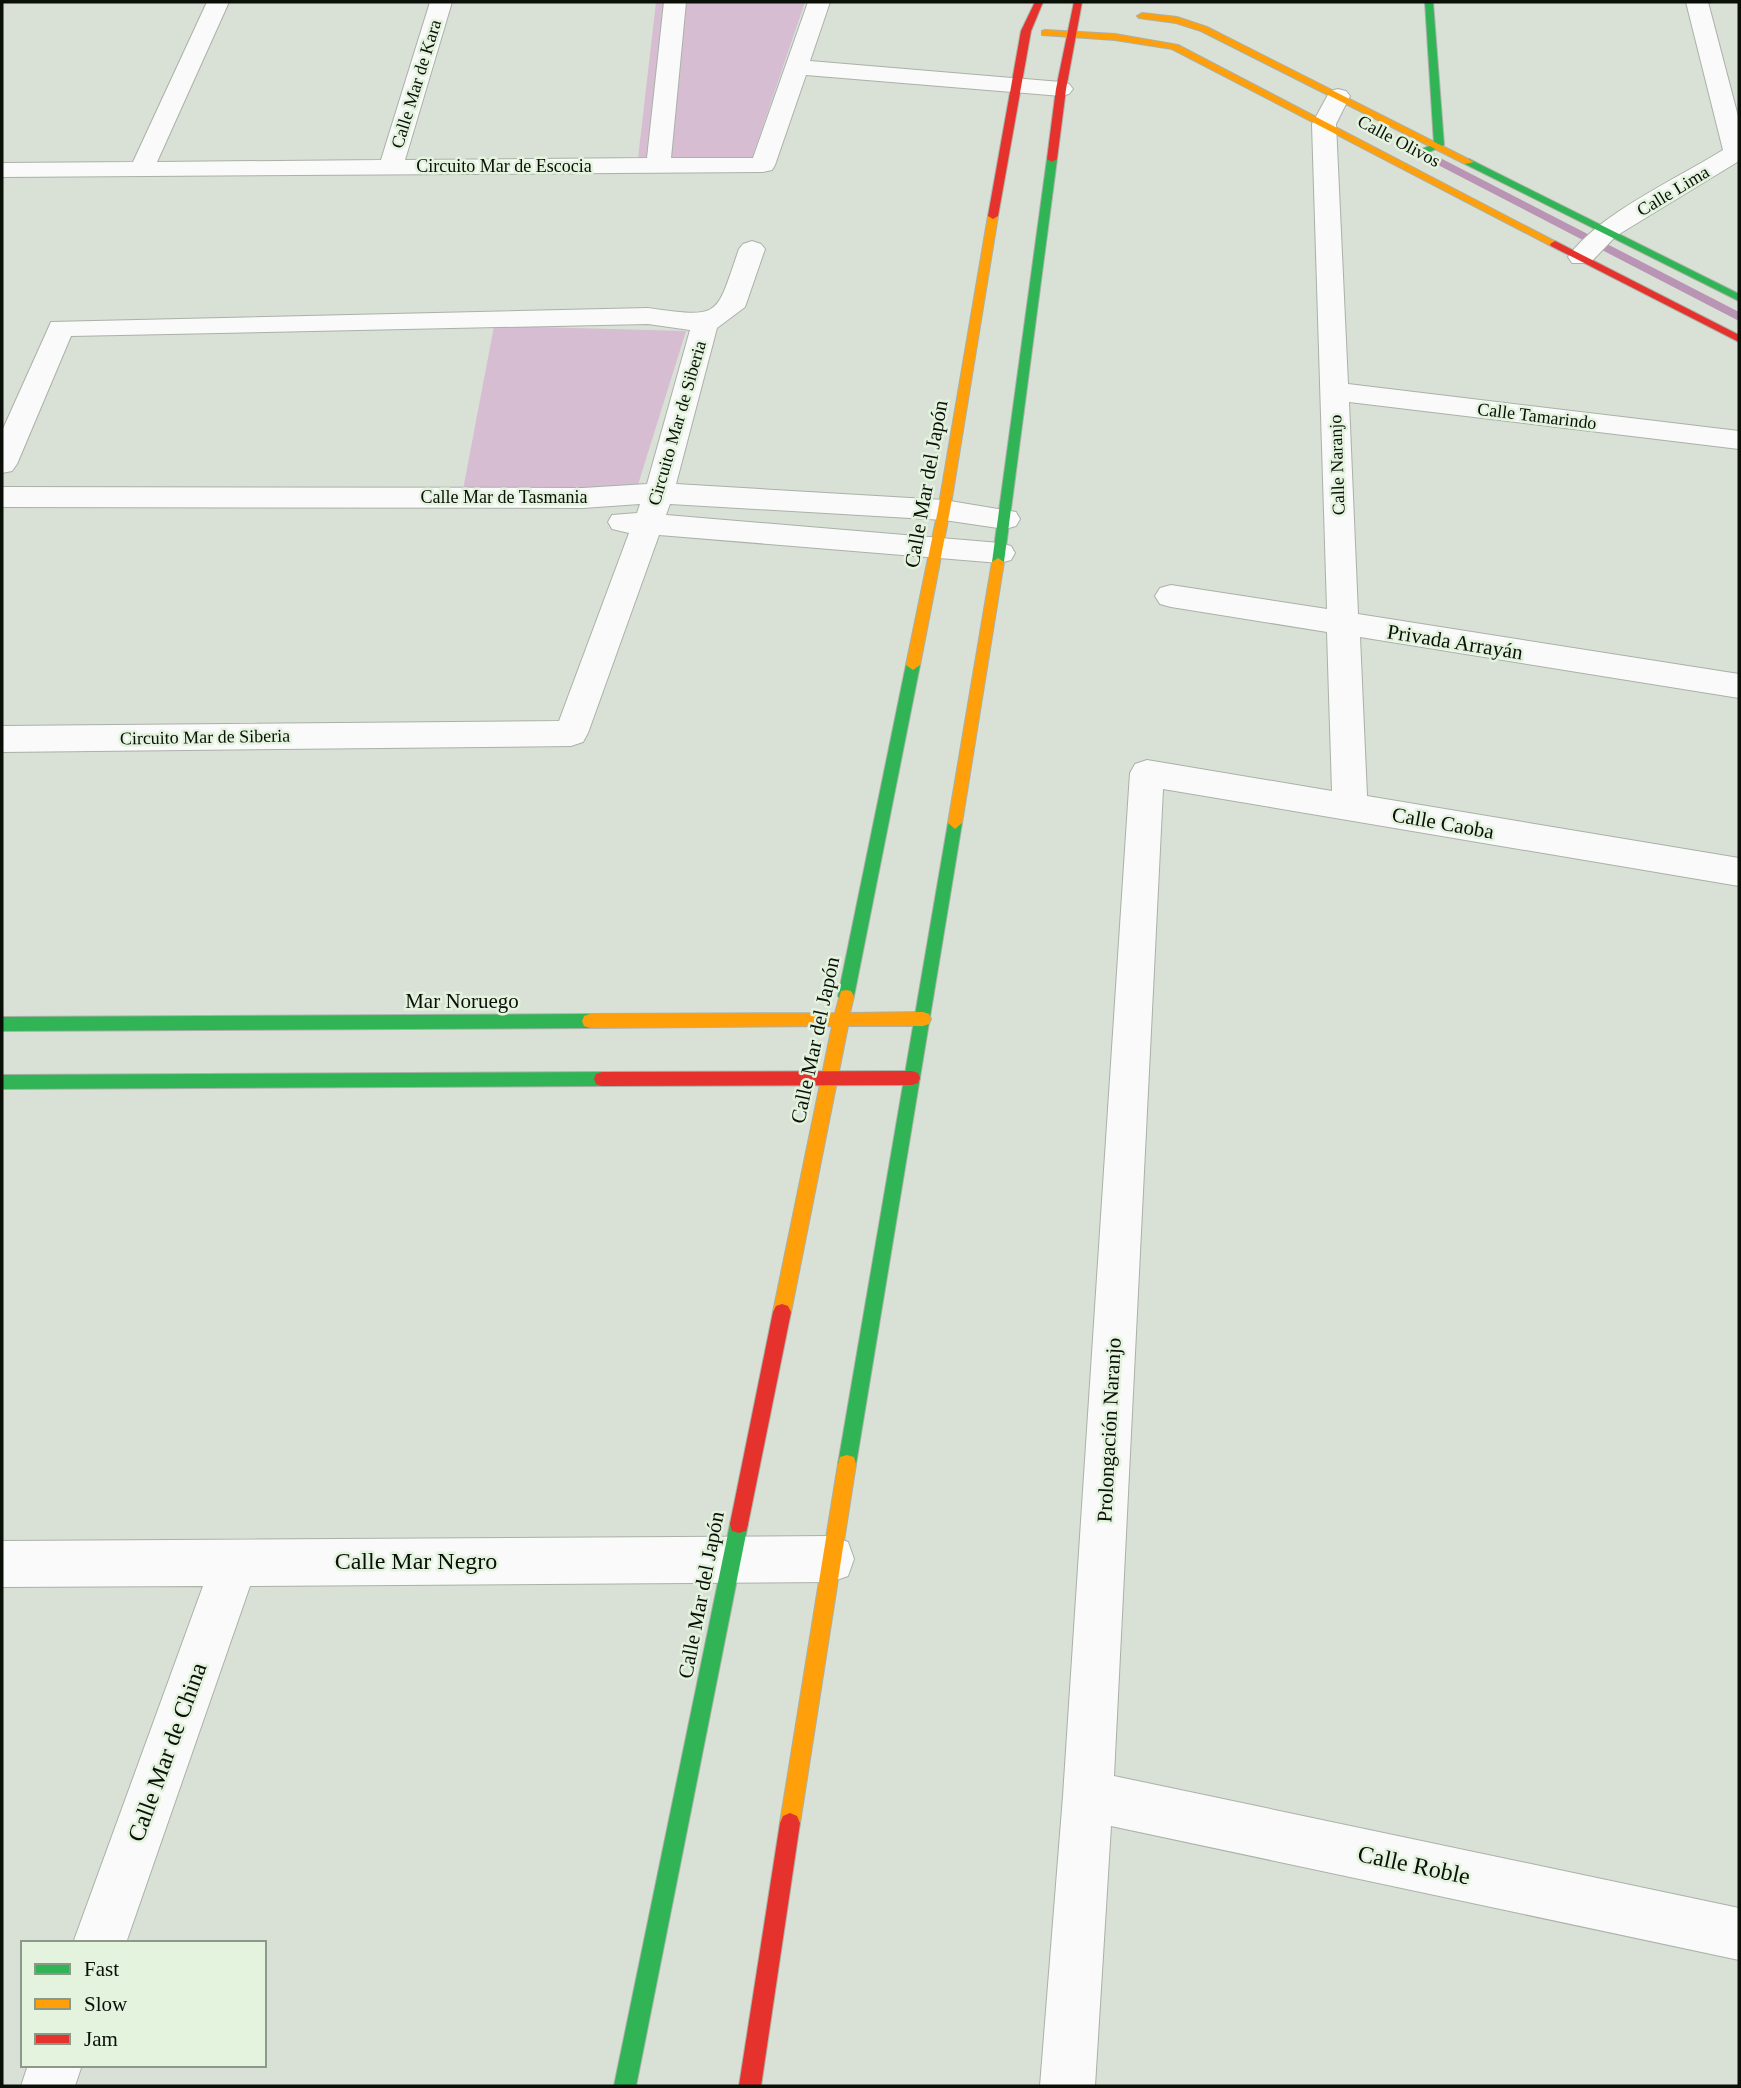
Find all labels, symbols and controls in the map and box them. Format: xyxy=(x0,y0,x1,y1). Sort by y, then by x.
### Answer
street label: Calle Mar de Kara xyxy=(387,17,445,151)
street label: Calle Olivos xyxy=(1354,111,1444,171)
street label: Circuito Mar de Escocia xyxy=(416,156,592,176)
street label: Calle Lima xyxy=(1633,162,1713,220)
street label: Circuito Mar de Siberia xyxy=(644,338,710,508)
street label: Calle Mar del Japón xyxy=(899,398,953,570)
street label: Calle Tamarindo xyxy=(1476,399,1598,433)
street label: Calle Naranjo xyxy=(1325,414,1349,516)
street label: Calle Mar de Tasmania xyxy=(421,487,587,507)
street label: Privada Arrayán xyxy=(1385,619,1525,665)
street label: Circuito Mar de Siberia xyxy=(120,726,290,748)
street label: Calle Caoba xyxy=(1390,802,1497,844)
street label: Calle Mar del Japón xyxy=(786,954,844,1125)
street label: Mar Noruego xyxy=(405,989,519,1013)
street label: Prolongación Naranjo xyxy=(1092,1337,1126,1523)
street label: Calle Mar del Japón xyxy=(673,1509,729,1681)
street label: Calle Mar Negro xyxy=(335,1548,497,1574)
street label: Calle Mar de China xyxy=(123,1659,212,1845)
street label: Calle Roble xyxy=(1356,1840,1472,1890)
legend xyxy=(21,1941,266,2067)
text: Fast xyxy=(84,1957,119,1981)
text: Slow xyxy=(84,1992,128,2016)
text: Jam xyxy=(84,2027,118,2051)

